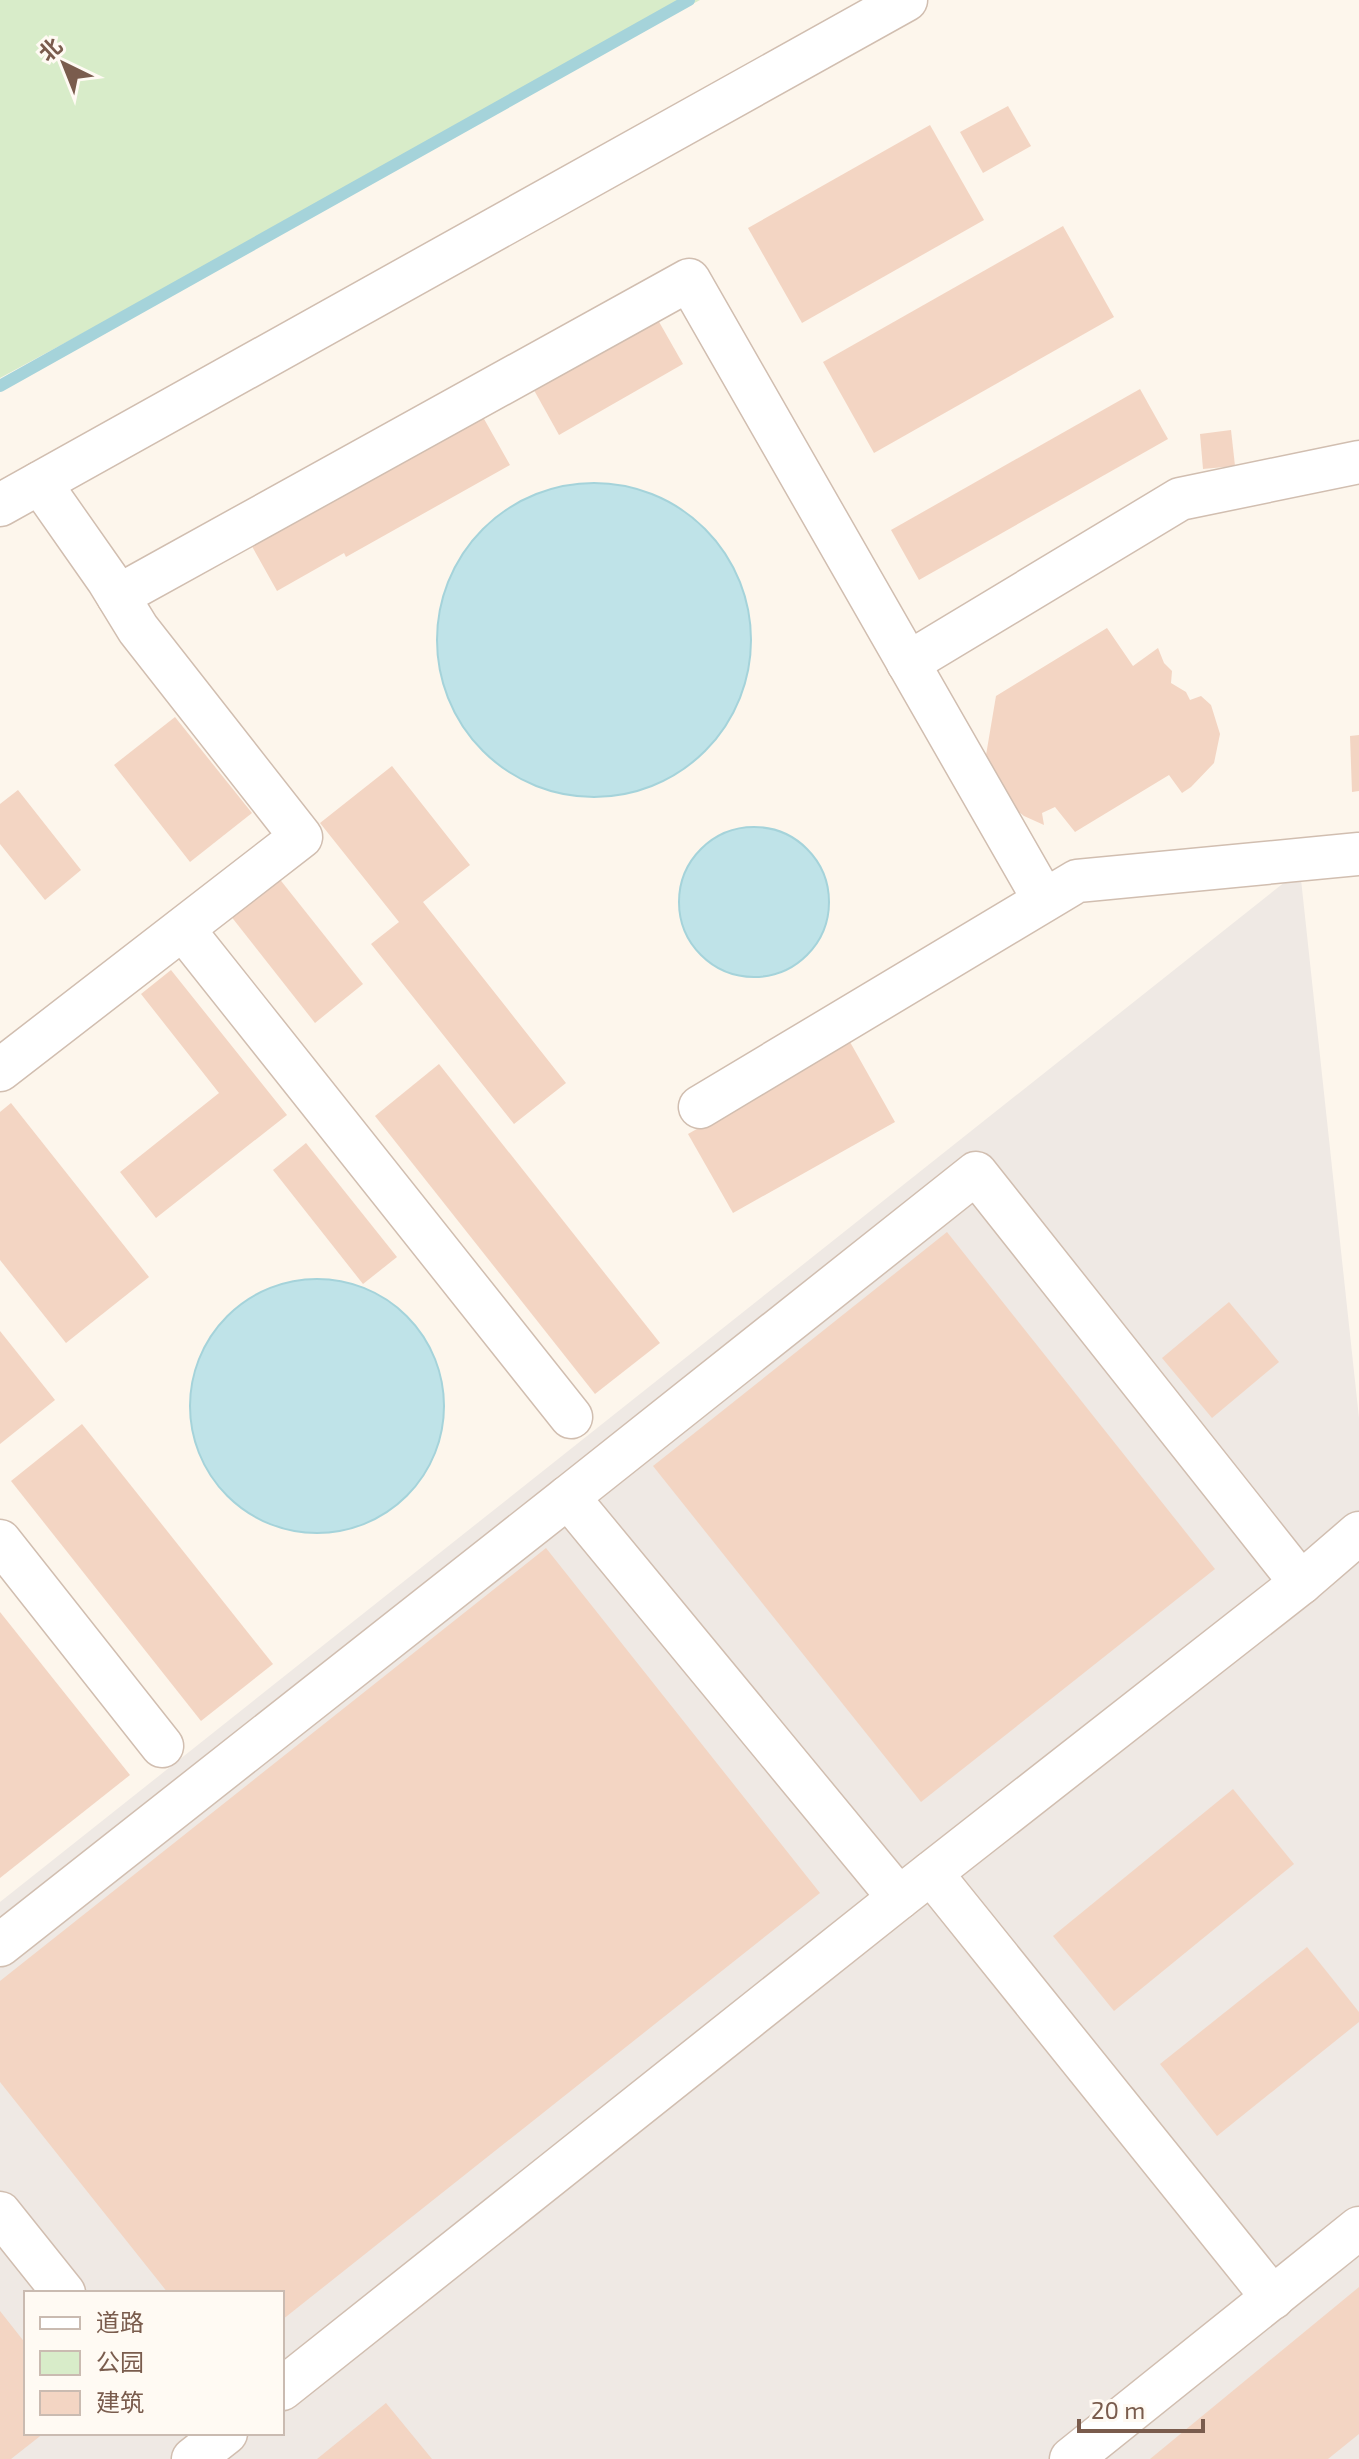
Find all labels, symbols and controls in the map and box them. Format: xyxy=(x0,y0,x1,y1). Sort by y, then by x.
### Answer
north arrow xyxy=(24,24,104,104)
text: 北 xyxy=(33,32,67,66)
legend xyxy=(24,2291,284,2435)
text: 道路 xyxy=(96,2307,144,2336)
text: 公园 xyxy=(96,2347,144,2376)
scale bar xyxy=(1079,2383,1203,2433)
text: 建筑 xyxy=(96,2387,144,2416)
text: 20 m xyxy=(1091,2395,1145,2424)

